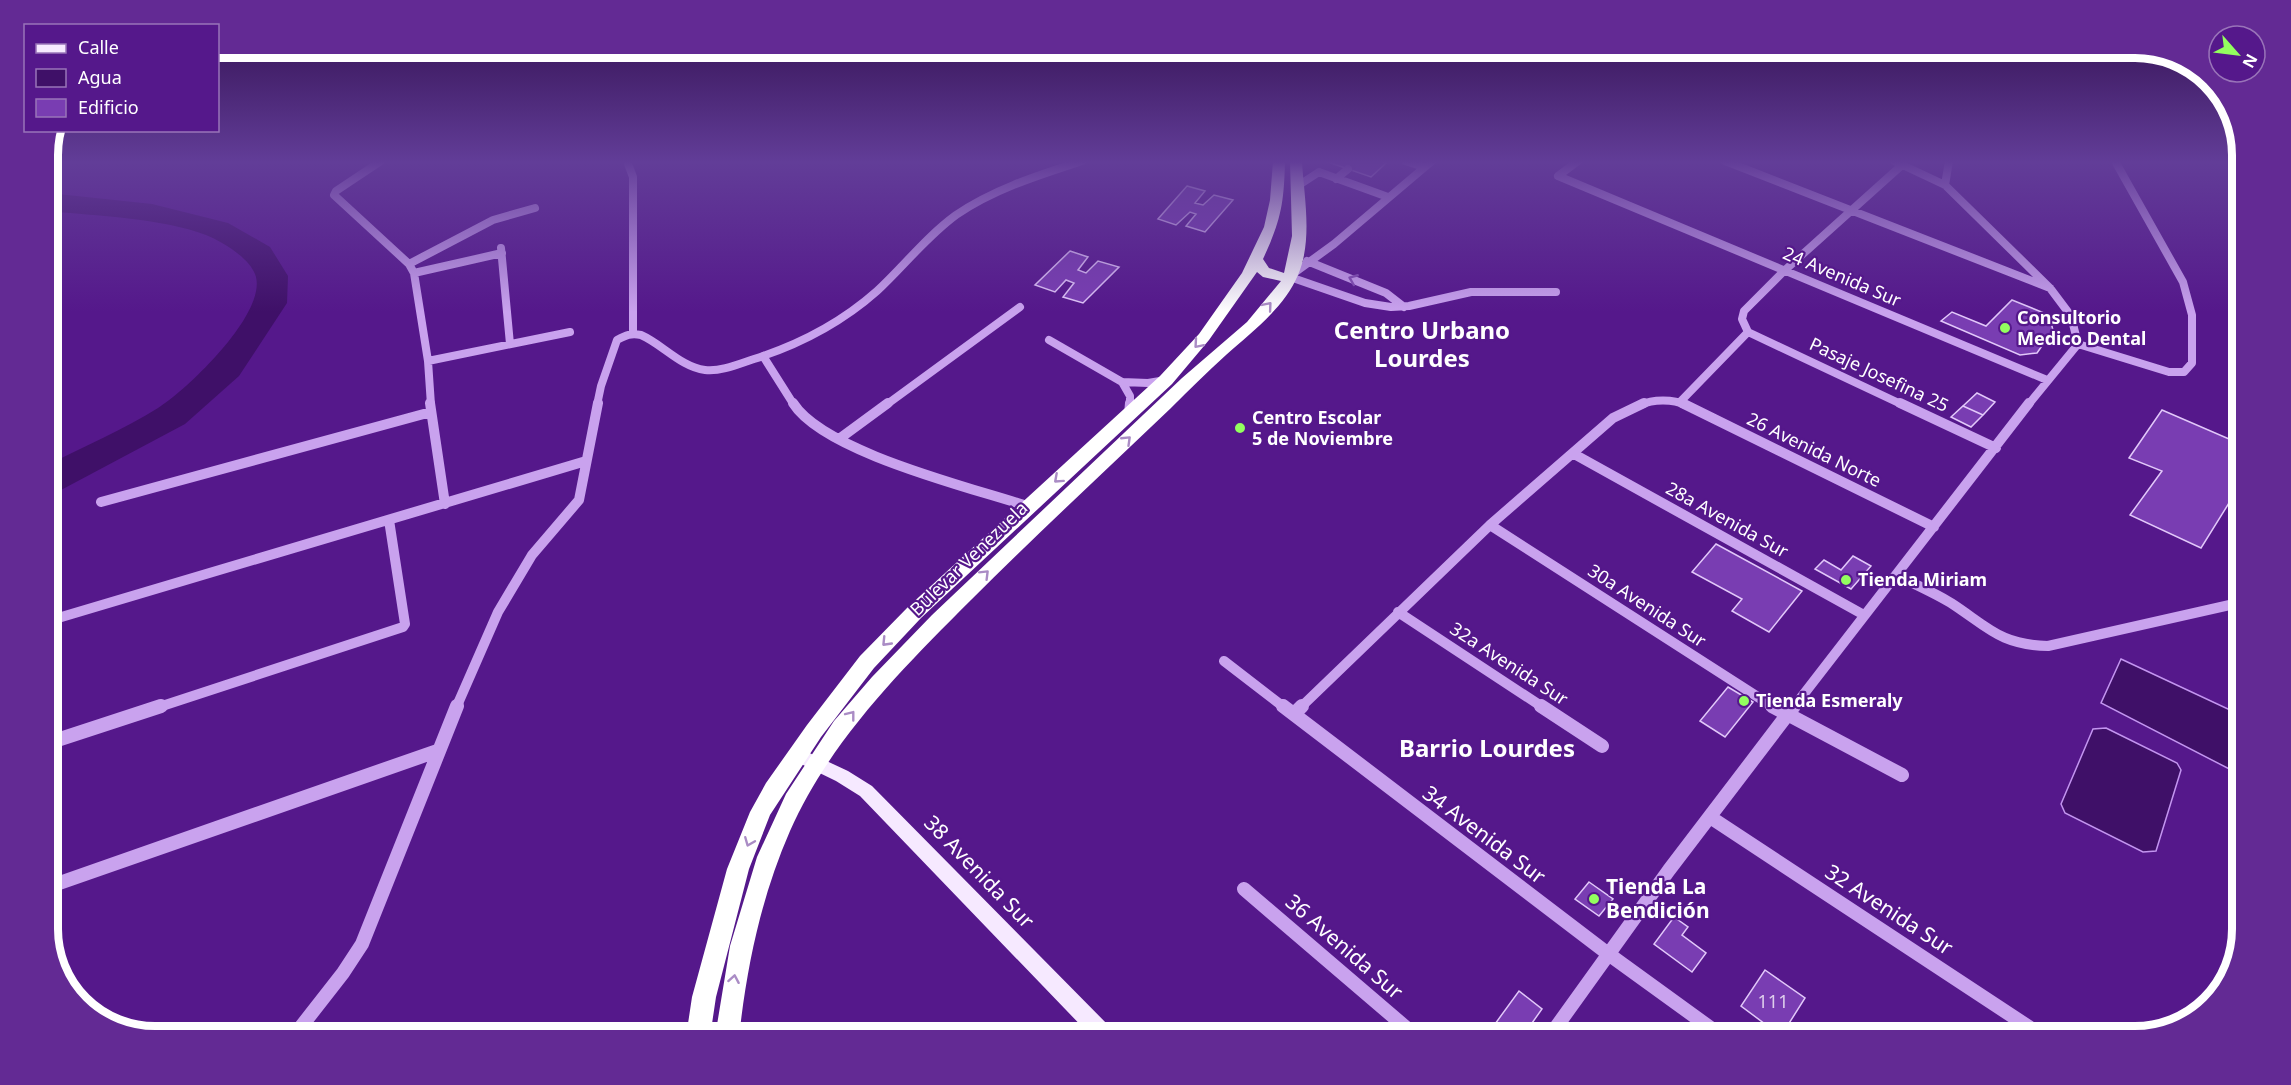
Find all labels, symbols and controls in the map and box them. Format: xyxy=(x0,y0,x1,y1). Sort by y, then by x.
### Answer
legend xyxy=(24,24,219,132)
north arrow xyxy=(2207,24,2267,84)
text: Calle xyxy=(78,35,119,59)
text: N xyxy=(2237,50,2263,72)
text: Agua xyxy=(78,65,122,89)
text: Edificio xyxy=(78,95,139,119)
street label: 24 Avenida Sur xyxy=(1780,240,1906,312)
one-way arrow xyxy=(1348,274,1359,286)
one-way arrow xyxy=(1261,302,1272,313)
place label: Consultorio Medico Dental xyxy=(2017,305,2146,350)
district label: Centro Urbano Lourdes xyxy=(1334,313,1510,374)
marker: Consultorio Medico Dental xyxy=(1998,321,2012,335)
street label: Pasaje Josefina 25 xyxy=(1806,331,1953,417)
one-way arrow xyxy=(1194,337,1205,348)
place label: Centro Escolar 5 de Noviembre xyxy=(1252,405,1393,450)
street label: 26 Avenida Norte xyxy=(1743,406,1885,492)
marker: Centro Escolar 5 de Noviembre xyxy=(1233,421,1247,435)
one-way arrow xyxy=(1120,437,1131,448)
one-way arrow xyxy=(1054,472,1065,483)
street label: 28a Avenida Sur xyxy=(1662,476,1793,563)
street label: Bulevar Venezuela xyxy=(904,496,1032,621)
street label: 30a Avenida Sur xyxy=(1584,558,1712,653)
place label: Tienda Miriam xyxy=(1858,567,1987,591)
one-way arrow xyxy=(978,570,989,580)
marker: Tienda Miriam xyxy=(1839,573,1853,587)
street label: 32a Avenida Sur xyxy=(1446,616,1574,711)
one-way arrow xyxy=(882,636,893,646)
place label: Tienda Esmeraly xyxy=(1756,688,1903,712)
marker: Tienda Esmeraly xyxy=(1737,694,1751,708)
one-way arrow xyxy=(843,710,854,721)
district label: Barrio Lourdes xyxy=(1399,731,1575,764)
street label: 34 Avenida Sur xyxy=(1417,779,1552,890)
street label: 38 Avenida Sur xyxy=(919,809,1041,934)
one-way arrow xyxy=(744,836,756,847)
street label: 32 Avenida Sur xyxy=(1820,857,1959,961)
place label: Tienda La Bendición xyxy=(1606,872,1710,924)
street label: 36 Avenida Sur xyxy=(1280,887,1410,1005)
marker: Tienda La Bendición xyxy=(1587,892,1601,906)
one-way arrow xyxy=(727,974,740,984)
house number: 111 xyxy=(1758,989,1788,1013)

